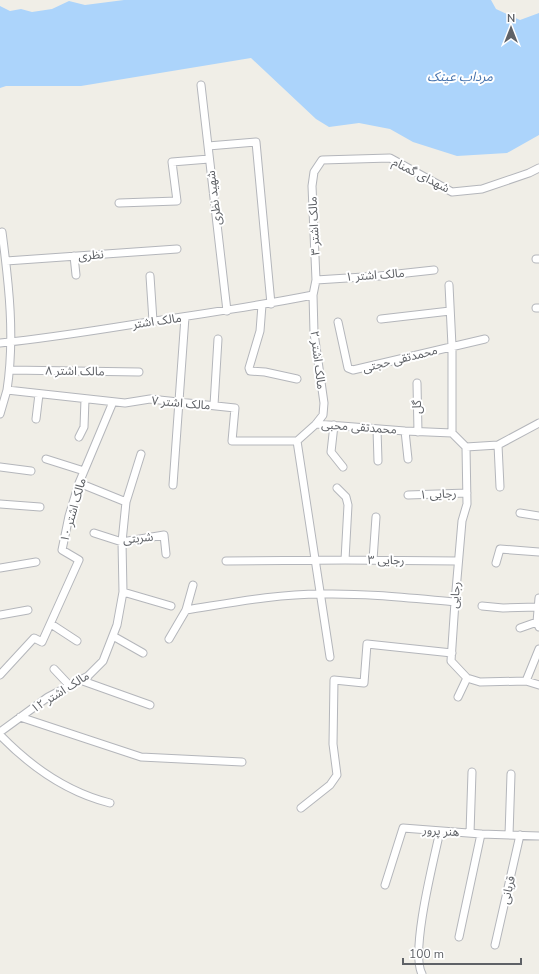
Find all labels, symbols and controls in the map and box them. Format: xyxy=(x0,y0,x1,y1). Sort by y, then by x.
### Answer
north arrow xyxy=(491,8,531,48)
text: N xyxy=(507,11,515,26)
water label: مرداب عینک xyxy=(427,68,493,86)
street label: شهدای گمنام xyxy=(389,154,452,197)
street label: شهید نظری xyxy=(203,170,225,226)
street label: مالک اشتر ۳ xyxy=(304,196,324,256)
street label: نظری xyxy=(78,246,104,264)
street label: مالک اشتر ۱ xyxy=(345,265,405,285)
street label: مالک اشتر xyxy=(131,310,182,332)
street label: مالک اشتر ۲ xyxy=(306,330,330,390)
street label: محمدتقی حجتی xyxy=(361,342,439,376)
street label: مالک اشتر ۸ xyxy=(45,362,105,380)
street label: مالک اشتر ۷ xyxy=(151,392,211,414)
street label: گل xyxy=(409,399,425,414)
street label: محمدتقی محبی xyxy=(321,416,397,438)
street label: مالک اشتر ۱۰ xyxy=(56,476,90,544)
street label: رجایی ۱ xyxy=(419,485,457,503)
street label: شربتی xyxy=(122,528,154,548)
street label: رجایی ۳ xyxy=(367,552,405,568)
street label: رجایی xyxy=(446,581,464,609)
street label: مالک اشتر ۱۲ xyxy=(28,668,92,716)
street label: هنر پرور xyxy=(421,822,460,840)
street label: قربانی xyxy=(497,874,519,906)
scale bar xyxy=(403,940,521,966)
text: 100 m xyxy=(409,946,444,962)

